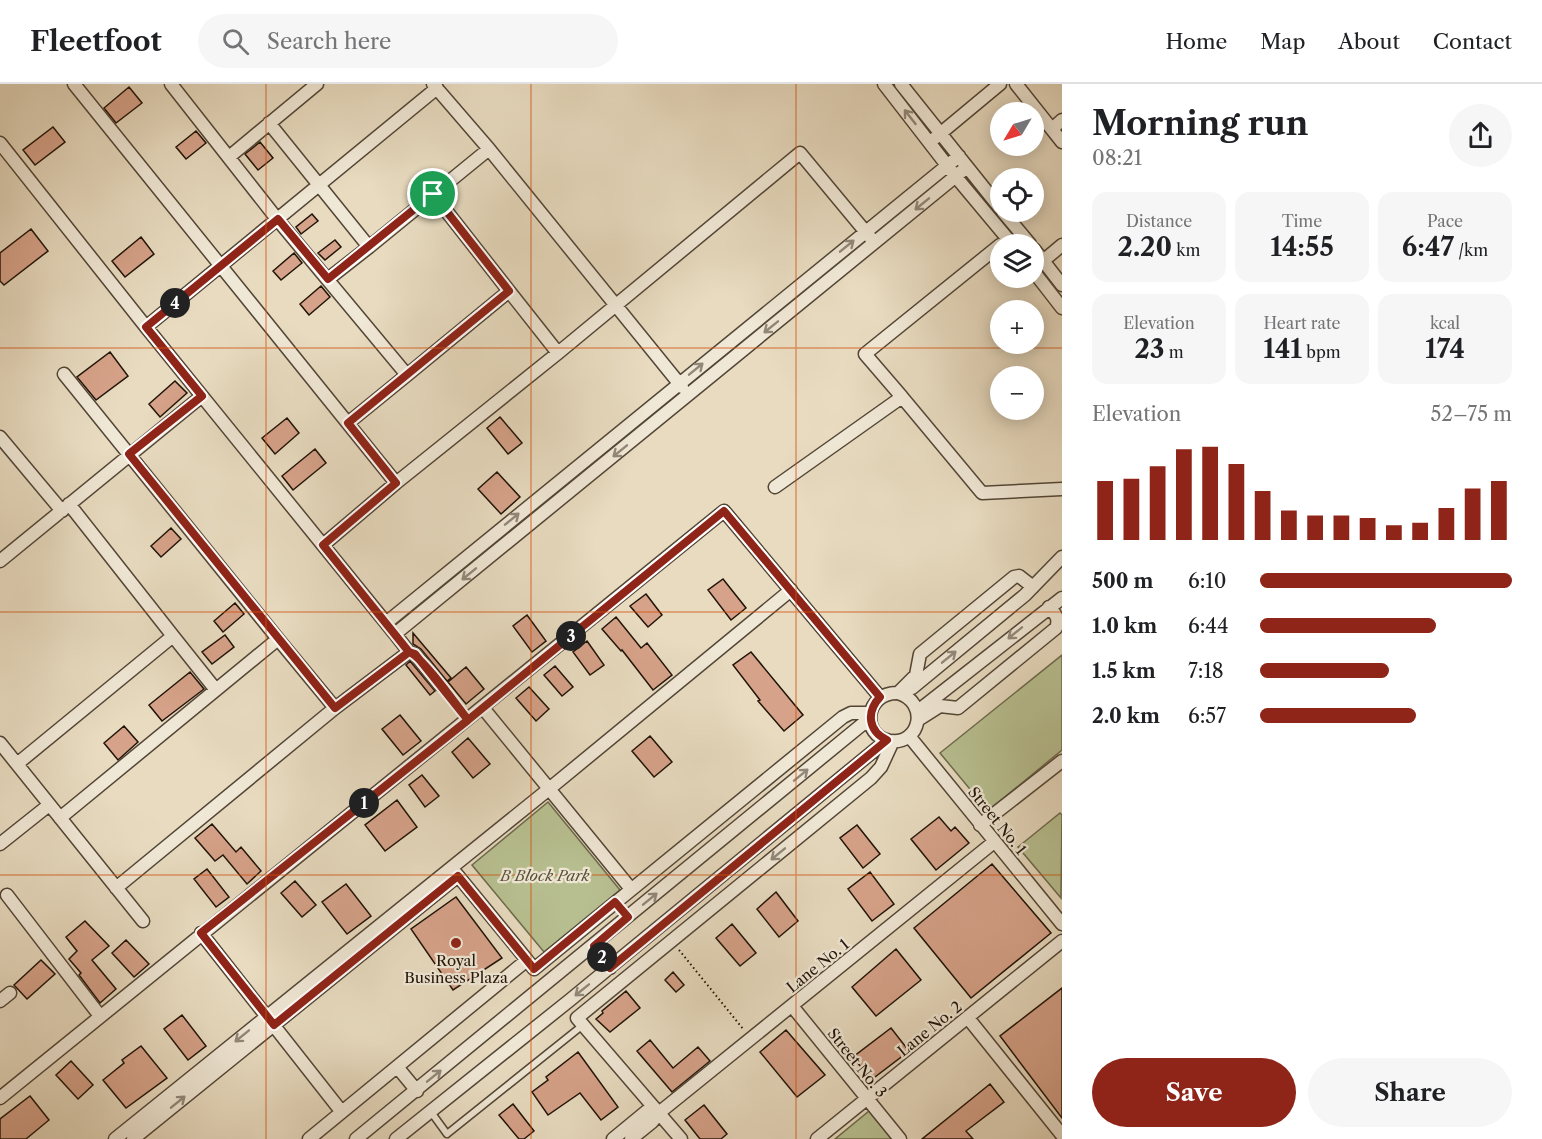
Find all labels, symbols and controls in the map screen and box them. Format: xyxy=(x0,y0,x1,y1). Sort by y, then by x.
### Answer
search box xyxy=(198,14,618,68)
text: Fleetfoot xyxy=(30,24,162,58)
icon: search xyxy=(219,25,252,58)
text: Search here xyxy=(267,28,391,55)
text: Home xyxy=(1166,29,1227,54)
text: Map xyxy=(1260,29,1305,54)
text: About xyxy=(1338,29,1400,54)
text: Contact xyxy=(1433,29,1512,54)
north arrow xyxy=(990,102,1044,156)
map controls xyxy=(990,102,1044,420)
text: Morning run xyxy=(1092,103,1308,144)
button: share xyxy=(1449,104,1512,167)
one-way arrow xyxy=(903,110,916,126)
text: 08:21 xyxy=(1092,146,1142,170)
pin xyxy=(407,168,458,219)
button: locate xyxy=(990,168,1044,222)
icon: arrive xyxy=(416,177,449,210)
one-way arrow xyxy=(915,197,930,211)
text: Distance xyxy=(1126,211,1192,231)
text: Time xyxy=(1282,211,1322,231)
text: Pace xyxy=(1427,211,1463,231)
text: 2.20 xyxy=(1118,231,1172,263)
text: 14:55 xyxy=(1270,231,1334,263)
text: 6:47 xyxy=(1402,231,1454,263)
button: layers xyxy=(990,234,1044,288)
one-way arrow xyxy=(839,239,855,252)
text: km xyxy=(1172,240,1200,260)
text: /km xyxy=(1454,240,1488,260)
pin: 4 xyxy=(160,288,190,318)
text: 4 xyxy=(170,293,180,313)
button: + xyxy=(990,300,1044,354)
text: Elevation xyxy=(1123,313,1195,333)
text: Heart rate xyxy=(1263,313,1341,333)
text: kcal xyxy=(1430,313,1460,333)
one-way arrow xyxy=(763,321,779,334)
text: 23 xyxy=(1134,333,1164,365)
text: 141 xyxy=(1263,333,1302,365)
text: 174 xyxy=(1425,333,1465,365)
text: m xyxy=(1164,342,1184,362)
text: bpm xyxy=(1302,342,1341,362)
one-way arrow xyxy=(688,362,703,376)
button: − xyxy=(990,366,1044,420)
text: Elevation xyxy=(1092,402,1181,426)
text: 52–75 m xyxy=(1431,402,1512,426)
one-way arrow xyxy=(612,444,628,457)
one-way arrow xyxy=(504,513,520,526)
one-way arrow xyxy=(461,567,477,580)
text: 500 m xyxy=(1092,569,1153,593)
text: 6:10 xyxy=(1188,569,1226,593)
text: 1.0 km xyxy=(1092,614,1157,638)
text: 6:44 xyxy=(1188,614,1228,638)
pin: 3 xyxy=(556,621,586,651)
text: 3 xyxy=(566,626,576,646)
one-way arrow xyxy=(1008,627,1024,640)
one-way arrow xyxy=(941,651,957,664)
text: 1.5 km xyxy=(1092,659,1156,683)
text: 7:18 xyxy=(1188,659,1224,683)
text: 2.0 km xyxy=(1092,704,1160,728)
text: 6:57 xyxy=(1188,704,1226,728)
one-way arrow xyxy=(792,769,808,782)
street label: Street No. 1 xyxy=(964,783,1031,859)
pin: 1 xyxy=(349,788,379,818)
text: 1 xyxy=(360,793,368,813)
one-way arrow xyxy=(770,848,786,861)
park label: B Block Park xyxy=(499,866,590,885)
one-way arrow xyxy=(642,893,658,906)
street label: Lane No. 1 xyxy=(783,934,853,997)
marker: Royal Business Plaza xyxy=(449,936,463,950)
pin: 2 xyxy=(587,942,617,972)
text: 2 xyxy=(597,947,607,967)
place label: Royal Business Plaza xyxy=(404,951,508,987)
one-way arrow xyxy=(574,984,590,997)
street label: Lane No. 2 xyxy=(894,997,966,1060)
street label: Street No. 3 xyxy=(824,1024,891,1101)
one-way arrow xyxy=(235,1029,251,1042)
button: Save xyxy=(1092,1058,1296,1127)
button: Share xyxy=(1308,1058,1512,1127)
one-way arrow xyxy=(426,1070,442,1083)
one-way arrow xyxy=(170,1096,186,1109)

